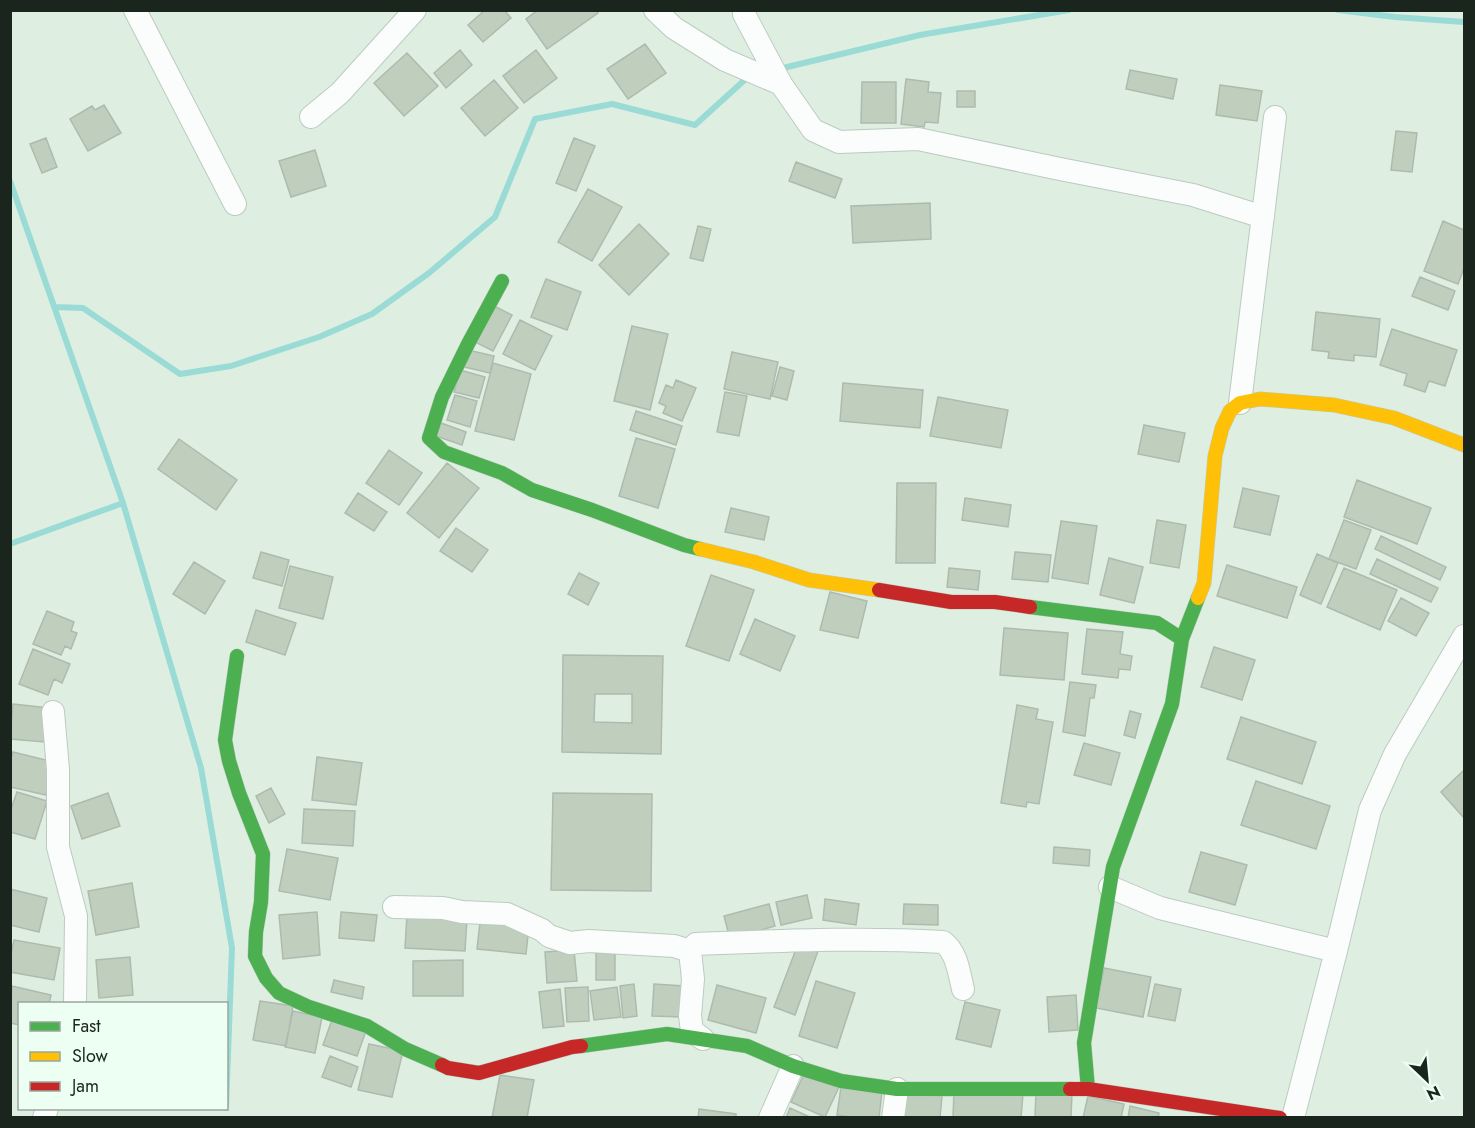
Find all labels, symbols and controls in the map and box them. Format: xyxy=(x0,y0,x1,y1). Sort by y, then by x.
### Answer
legend xyxy=(18,1002,228,1110)
text: Fast xyxy=(72,1013,101,1039)
text: Slow xyxy=(72,1043,109,1069)
north arrow xyxy=(1397,1050,1457,1110)
text: Jam xyxy=(70,1073,99,1099)
text: N xyxy=(1423,1080,1444,1106)

